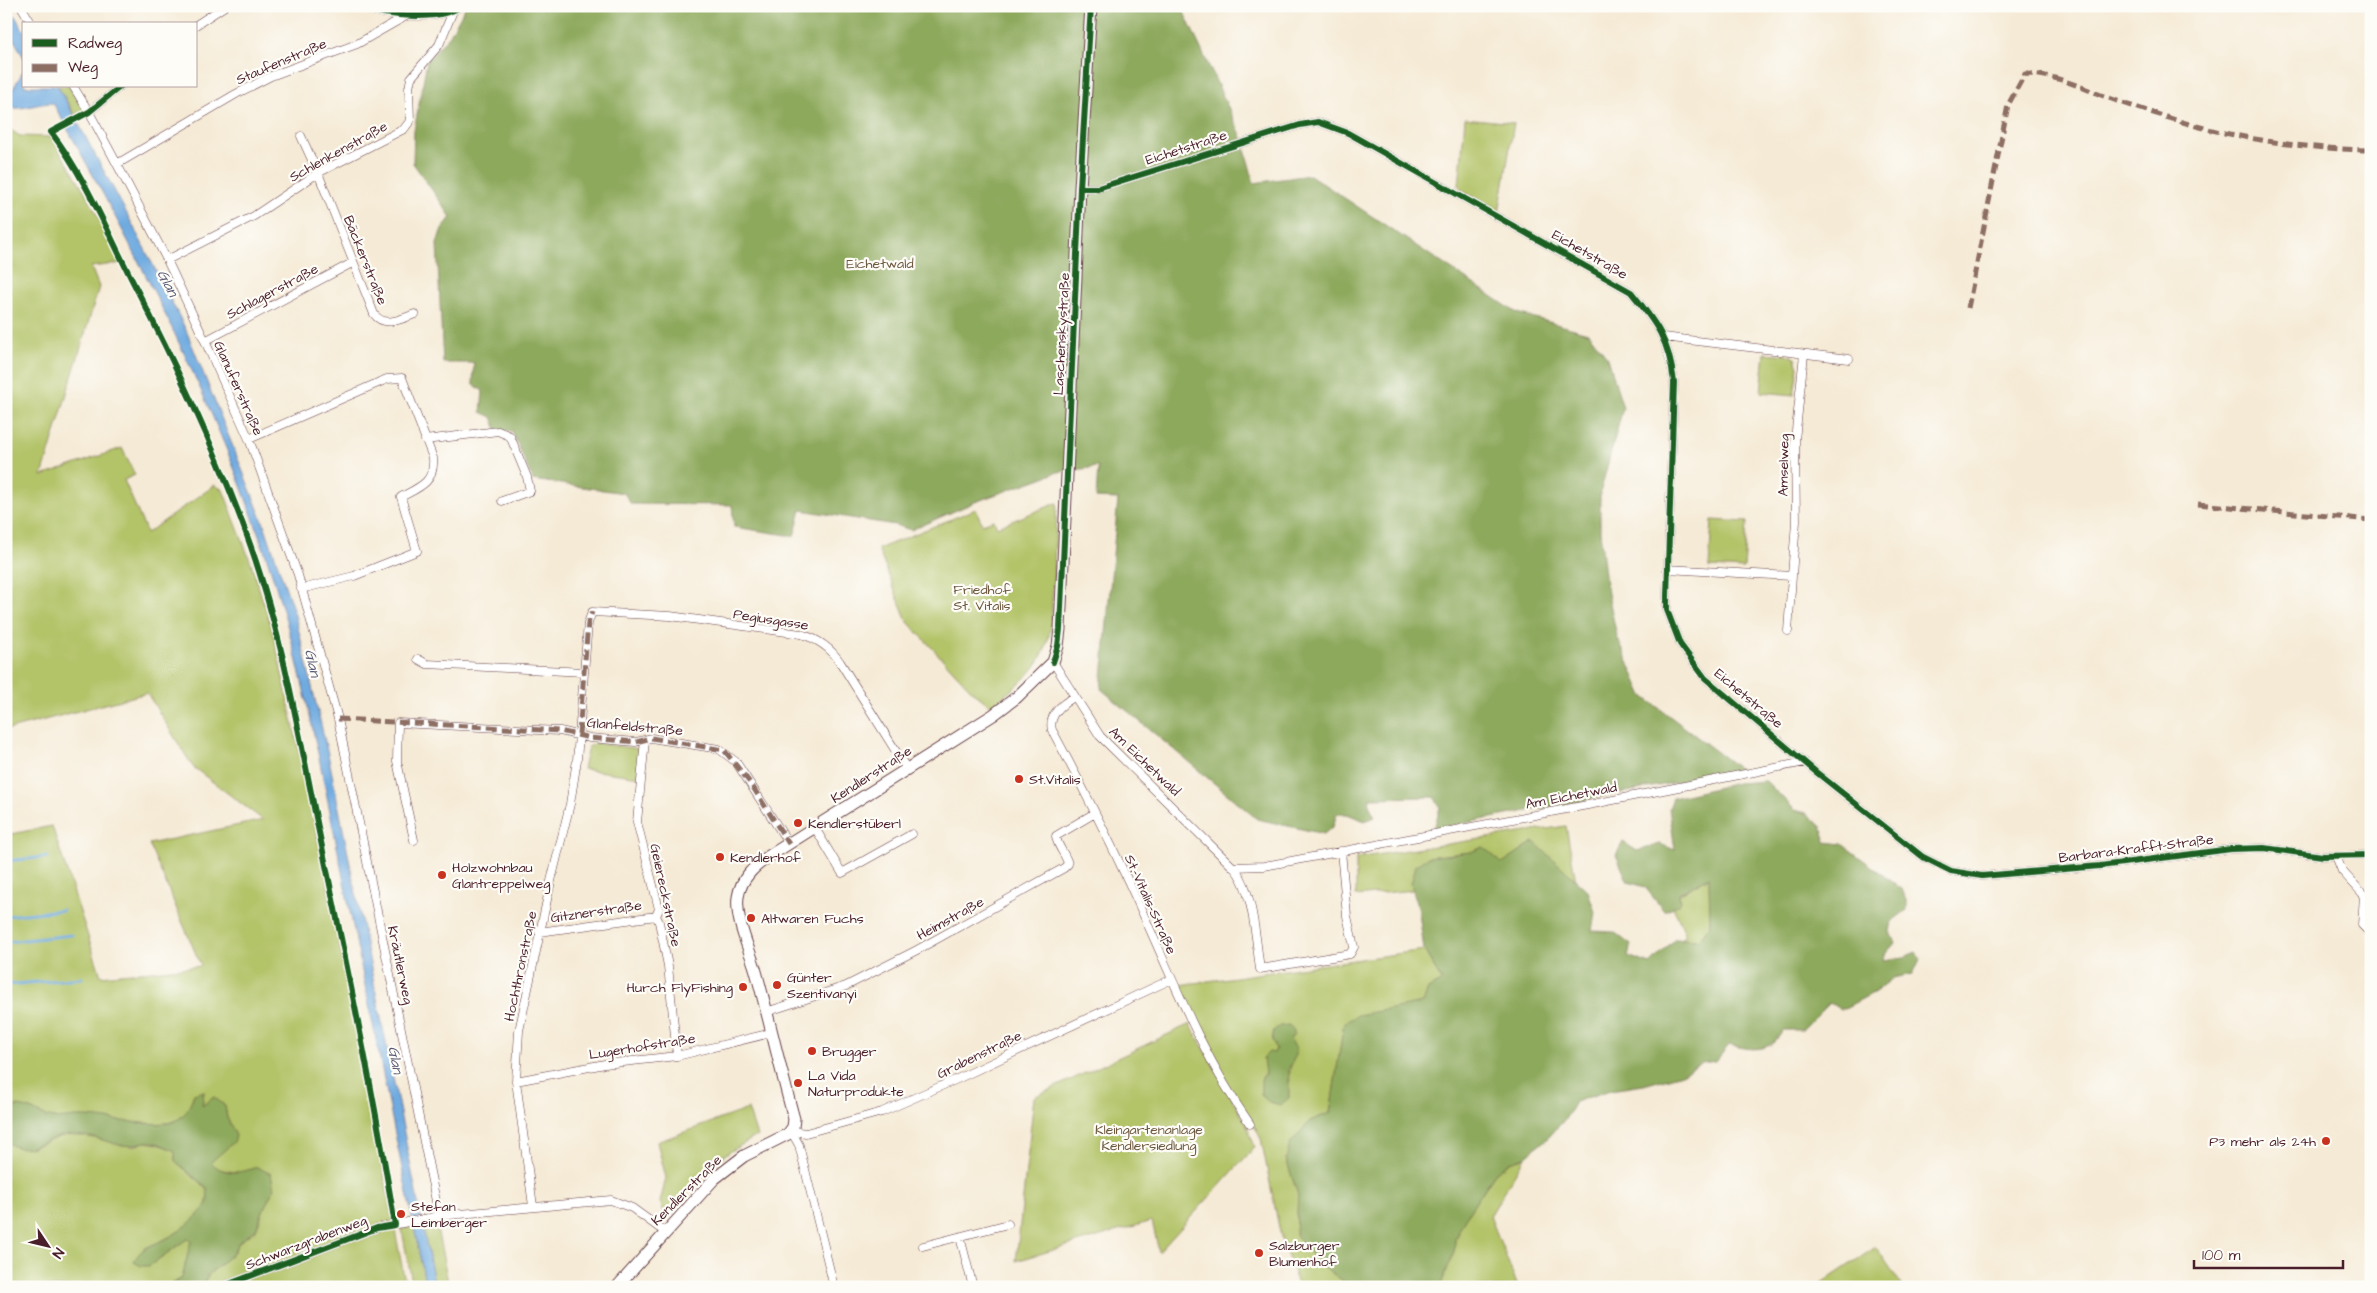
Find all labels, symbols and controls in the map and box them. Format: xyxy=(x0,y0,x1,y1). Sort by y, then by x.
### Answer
legend xyxy=(22,22,198,88)
text: Radweg xyxy=(68,33,122,55)
street label: Staufenstraße xyxy=(233,34,330,90)
text: Weg xyxy=(68,57,98,79)
street label: Schlenkenstraße xyxy=(286,116,392,187)
street label: Eichetstraße xyxy=(1143,125,1230,171)
street label: Bäckerstraße xyxy=(338,213,392,309)
street label: Eichetstraße xyxy=(1548,225,1631,285)
park label: Eichetwald xyxy=(846,254,914,274)
street label: Schlagerstraße xyxy=(223,259,322,325)
water label: Glan xyxy=(152,266,184,302)
street label: Laschenskystraße xyxy=(1049,272,1075,396)
street label: Glanuferstraße xyxy=(208,338,268,439)
street label: Amselweg xyxy=(1773,433,1795,497)
park label: Friedhof St. Vitalis xyxy=(953,580,1011,616)
street label: Pegiusgasse xyxy=(732,604,810,636)
water label: Glan xyxy=(299,647,326,681)
street label: Eichetstraße xyxy=(1710,664,1787,734)
street label: Glanfeldstraße xyxy=(586,713,684,741)
street label: Am Eichetwald xyxy=(1104,722,1185,801)
street label: Kendlerstraße xyxy=(827,741,916,808)
place label: St.Vitalis xyxy=(1029,770,1081,790)
marker: St.Vitalis xyxy=(1013,773,1025,785)
street label: Am Eichetwald xyxy=(1524,777,1619,815)
place label: Kendlerstüberl xyxy=(808,814,901,834)
marker: Kendlerstüberl xyxy=(792,817,804,829)
street label: Barbara-Krafft-Straße xyxy=(2058,830,2215,868)
street label: Geiereckstraße xyxy=(644,842,686,949)
place label: Kendlerhof xyxy=(730,848,802,868)
marker: Kendlerhof xyxy=(714,851,726,863)
street label: St.-Vitalis-Straße xyxy=(1119,851,1181,958)
place label: Holzwohnbau Glantreppelweg xyxy=(452,858,550,894)
marker: Holzwohnbau Glantreppelweg xyxy=(436,869,448,881)
street label: Heimstraße xyxy=(913,892,988,946)
street label: Gitznerstraße xyxy=(549,896,643,928)
street label: Hochthronstraße xyxy=(500,909,543,1023)
place label: Altwaren Fuchs xyxy=(761,909,864,929)
marker: Altwaren Fuchs xyxy=(745,912,757,924)
street label: Kräutlerweg xyxy=(382,924,418,1006)
place label: Günter Szentivanyi xyxy=(787,968,856,1004)
place label: Hurch FlyFishing xyxy=(627,978,733,998)
marker: Günter Szentivanyi xyxy=(771,979,783,991)
marker: Hurch FlyFishing xyxy=(737,981,749,993)
street label: Grabenstraße xyxy=(934,1026,1026,1084)
street label: Lugerhofstraße xyxy=(587,1029,697,1065)
place label: Brugger xyxy=(822,1042,877,1062)
water label: Glan xyxy=(383,1044,409,1077)
marker: Brugger xyxy=(806,1045,818,1057)
place label: La Vida Naturprodukte xyxy=(808,1066,904,1102)
marker: La Vida Naturprodukte xyxy=(792,1077,804,1089)
park label: Kleingartenanlage Kendlersiedlung xyxy=(1095,1120,1203,1156)
place label: P3 mehr als 24h xyxy=(2209,1132,2316,1152)
marker: P3 mehr als 24h xyxy=(2320,1135,2332,1147)
street label: Kendlerstraße xyxy=(647,1151,727,1231)
place label: Stefan Leimberger xyxy=(411,1197,487,1233)
marker: Stefan Leimberger xyxy=(395,1208,407,1220)
street label: Schwarzgrabenweg xyxy=(243,1211,370,1275)
north arrow xyxy=(22,1220,72,1270)
place label: Salzburger Blumenhof xyxy=(1269,1236,1340,1272)
scale bar xyxy=(2194,1238,2343,1270)
text: N xyxy=(47,1244,69,1262)
text: 100 m xyxy=(2202,1245,2241,1266)
marker: Salzburger Blumenhof xyxy=(1253,1247,1265,1259)

